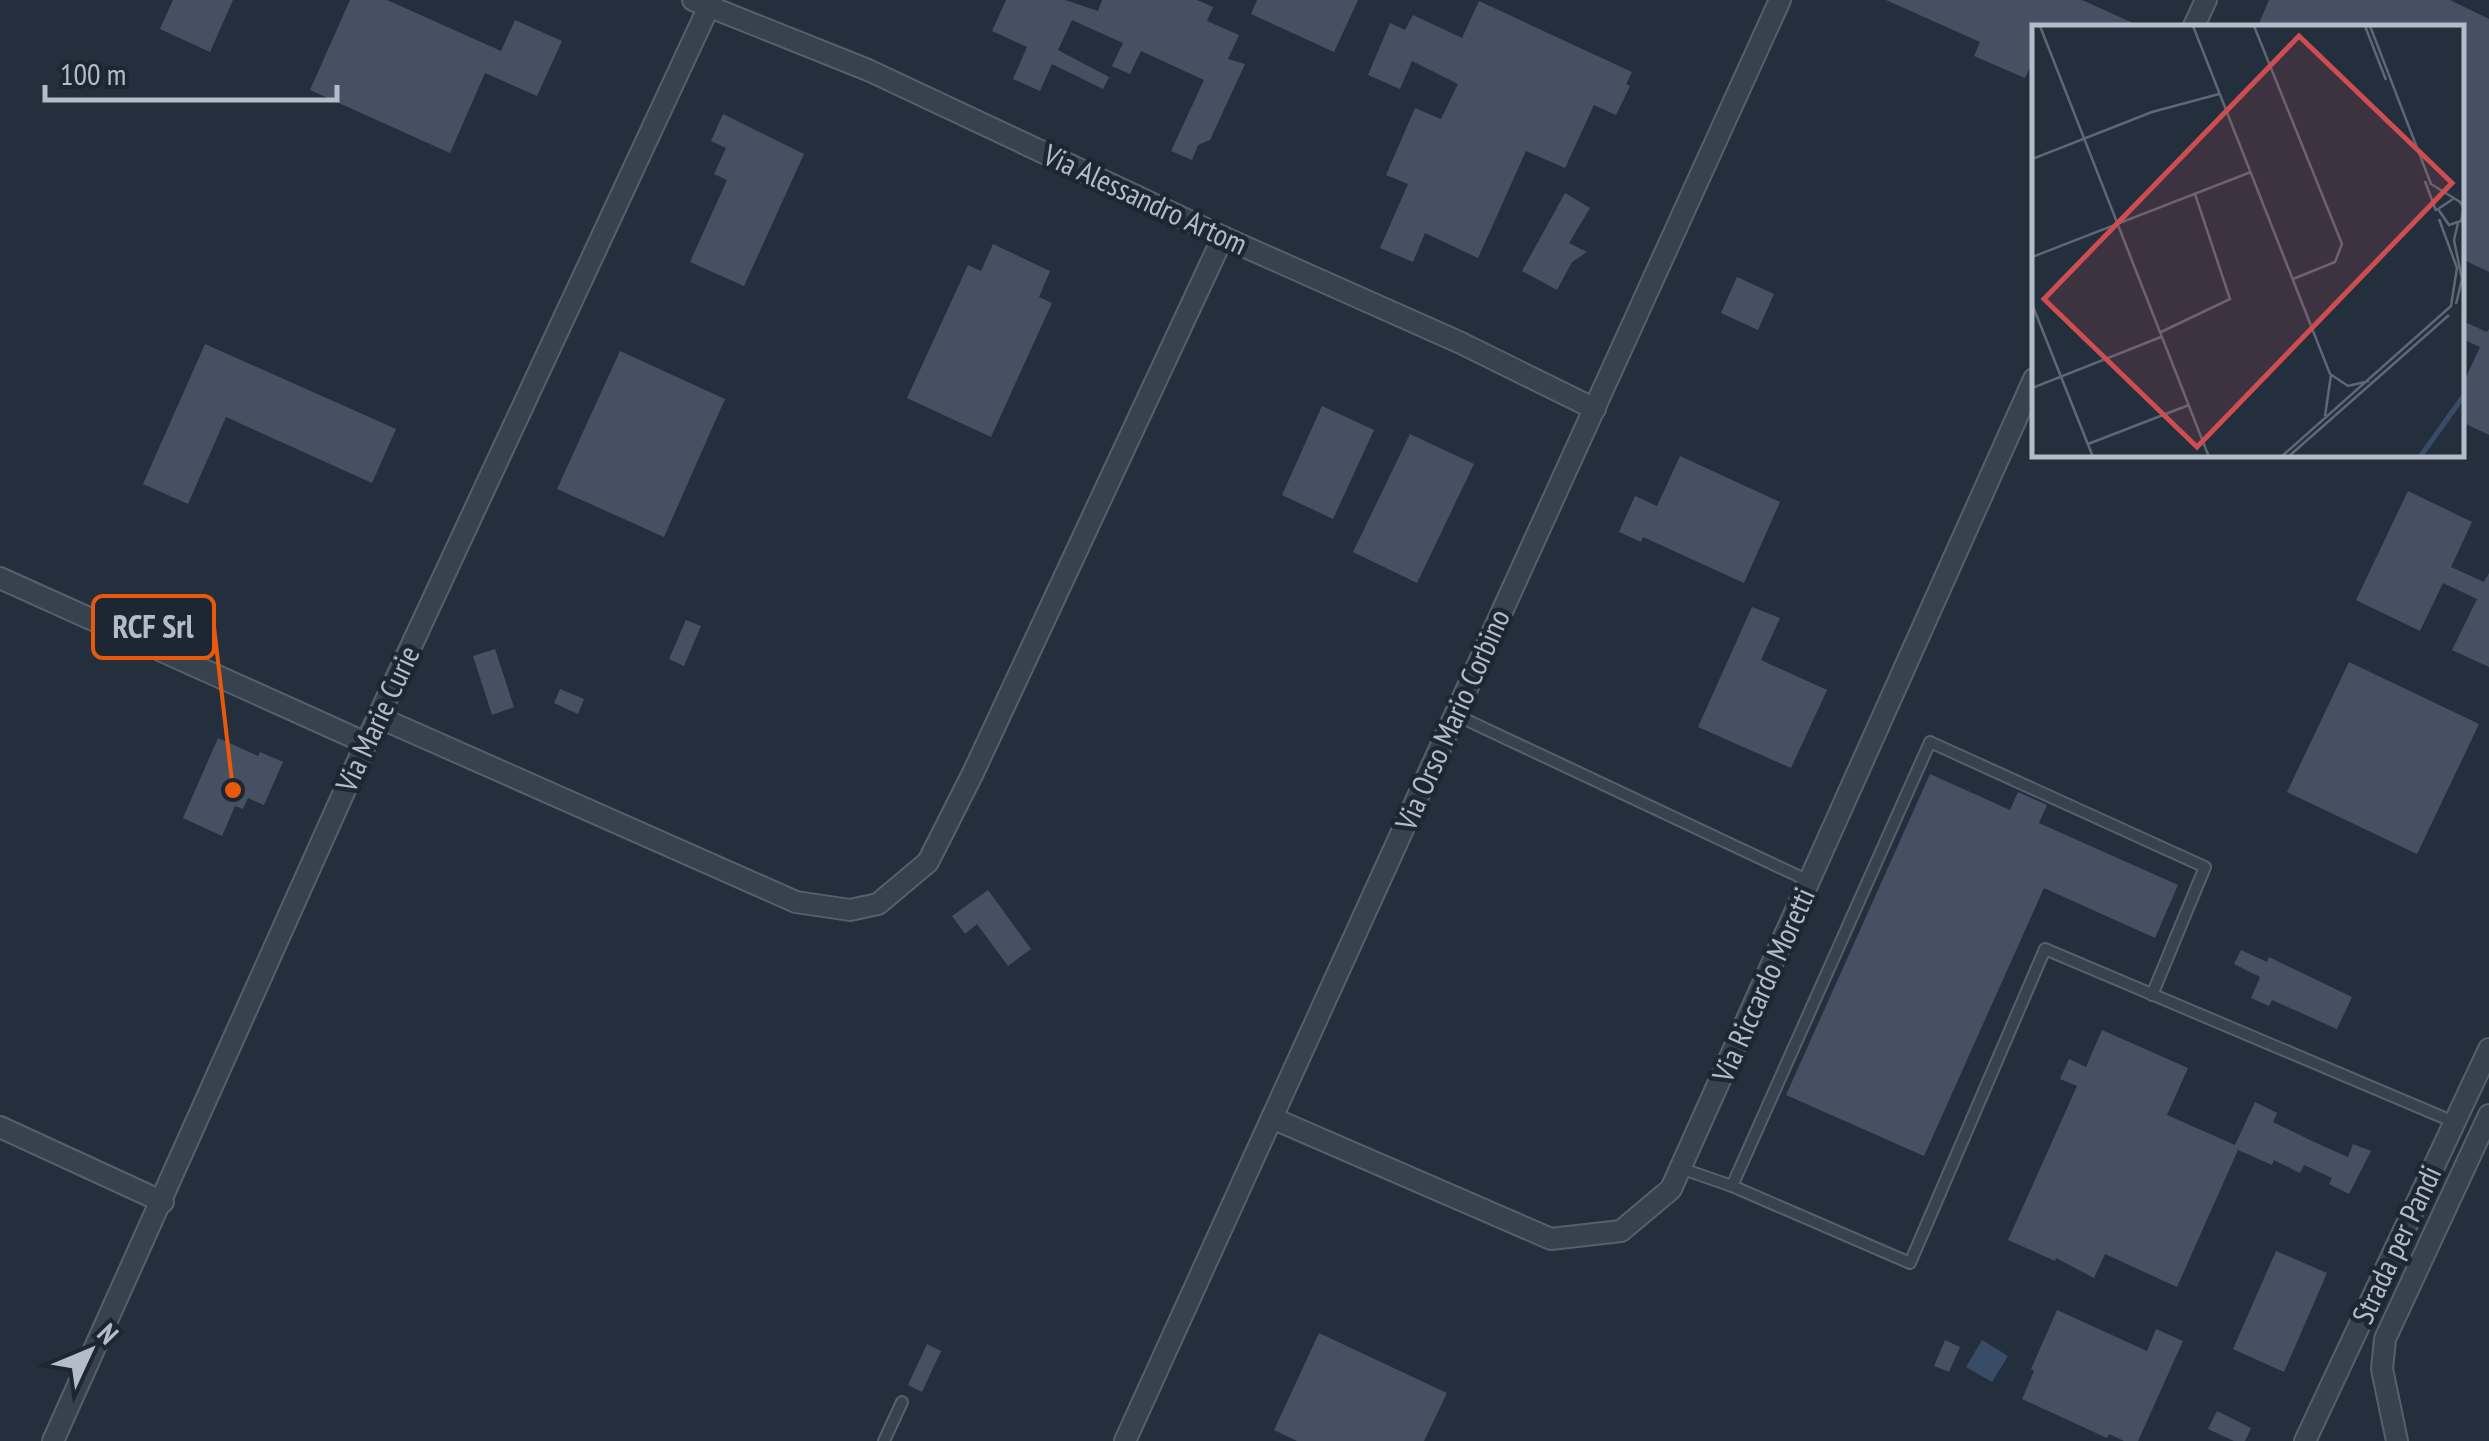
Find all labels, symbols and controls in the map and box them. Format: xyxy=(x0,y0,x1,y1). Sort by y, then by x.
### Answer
inset map xyxy=(2032,25,2464,458)
scale bar xyxy=(45,40,338,102)
text: 100 m xyxy=(60,54,126,93)
street label: Via Alessandro Artom xyxy=(1037,134,1254,263)
callout: RCF Srl xyxy=(93,596,214,658)
street label: Via Orso Mario Corbino xyxy=(1385,603,1518,837)
text: RCF Srl xyxy=(112,605,194,647)
street label: Via Marie Curie xyxy=(325,639,427,799)
street label: Via Riccardo Moretti xyxy=(1702,881,1823,1089)
street label: Strada per Pandi xyxy=(2342,1159,2449,1330)
north arrow xyxy=(40,1301,140,1401)
text: N xyxy=(90,1315,127,1352)

